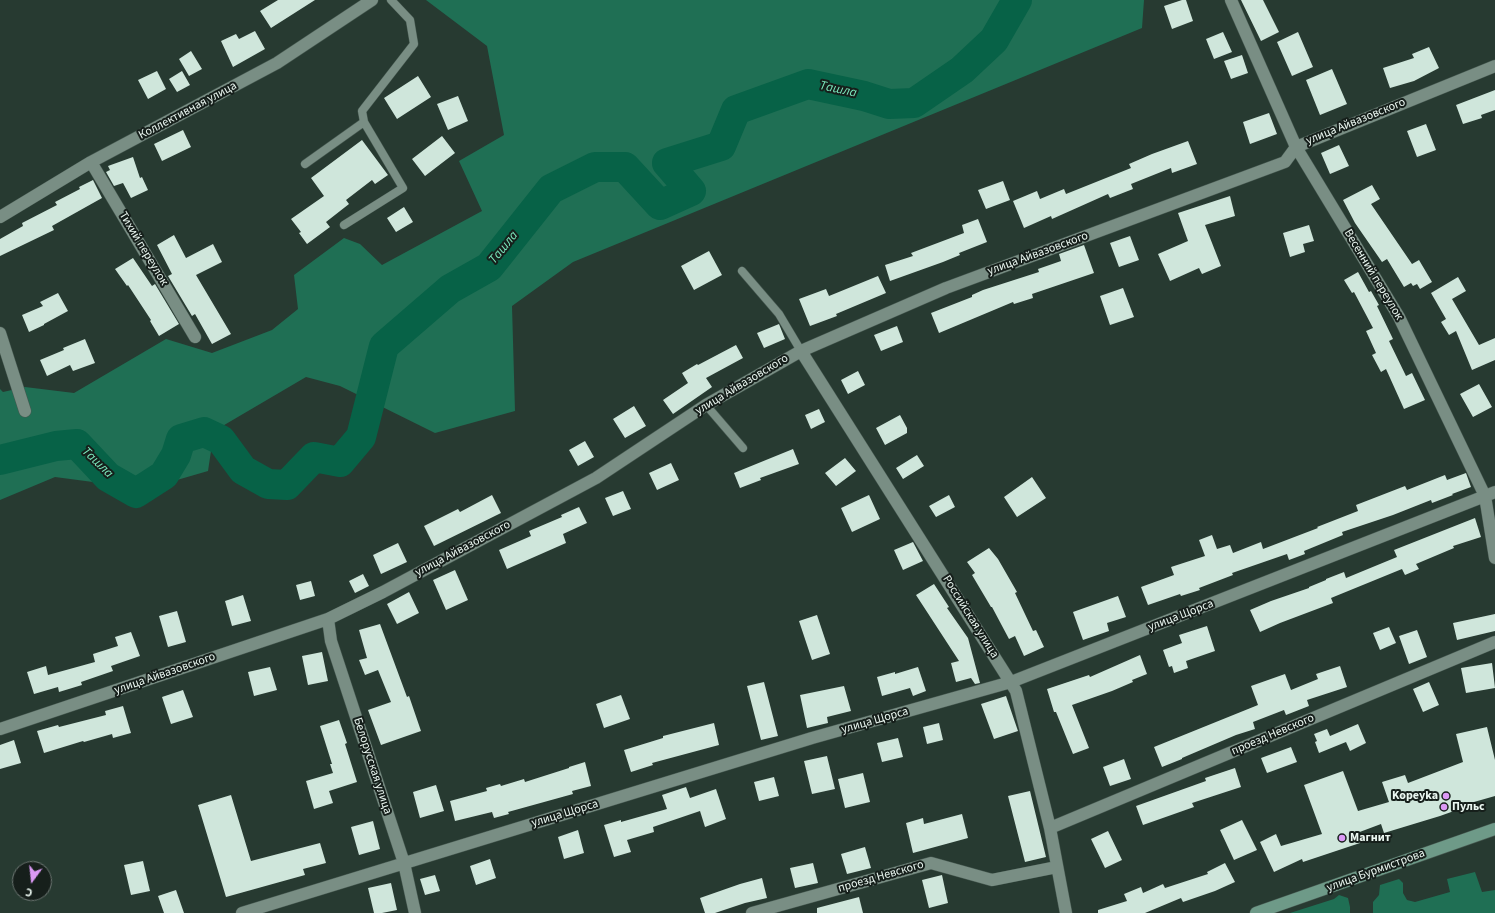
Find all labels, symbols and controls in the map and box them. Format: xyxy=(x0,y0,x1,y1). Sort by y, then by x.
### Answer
water label: Ташла xyxy=(818,78,858,102)
street label: Коллективная улица xyxy=(136,79,240,143)
street label: улица Айвазовского xyxy=(1304,95,1408,149)
street label: Тихий переулок xyxy=(115,209,171,289)
street label: Весенний переулок xyxy=(1340,227,1406,323)
water label: Ташла xyxy=(486,228,522,268)
street label: улица Айвазовского xyxy=(986,229,1090,279)
street label: улица Айвазовского xyxy=(693,352,791,418)
water label: Ташла xyxy=(78,444,116,482)
street label: улица Айвазовского xyxy=(413,518,513,580)
street label: Российская улица xyxy=(939,573,1001,661)
street label: улица Щорса xyxy=(1146,597,1216,635)
street label: улица Айвазовского xyxy=(113,650,217,698)
street label: улица Щорса xyxy=(840,705,910,737)
street label: проезд Невского xyxy=(1229,711,1317,759)
street label: Белорусская улица xyxy=(350,716,394,816)
place label: Kopeyka xyxy=(1392,789,1438,803)
marker: Kopeyka xyxy=(1441,791,1451,801)
street label: улица Щорса xyxy=(530,797,600,831)
place label: Пульс xyxy=(1452,800,1485,814)
marker: Пульс xyxy=(1439,802,1449,812)
place label: Магнит xyxy=(1350,831,1391,845)
marker: Магнит xyxy=(1337,833,1347,843)
street label: улица Бурмистрова xyxy=(1325,847,1427,895)
street label: проезд Невского xyxy=(836,858,926,896)
north arrow xyxy=(12,861,52,901)
text: С xyxy=(24,884,34,900)

